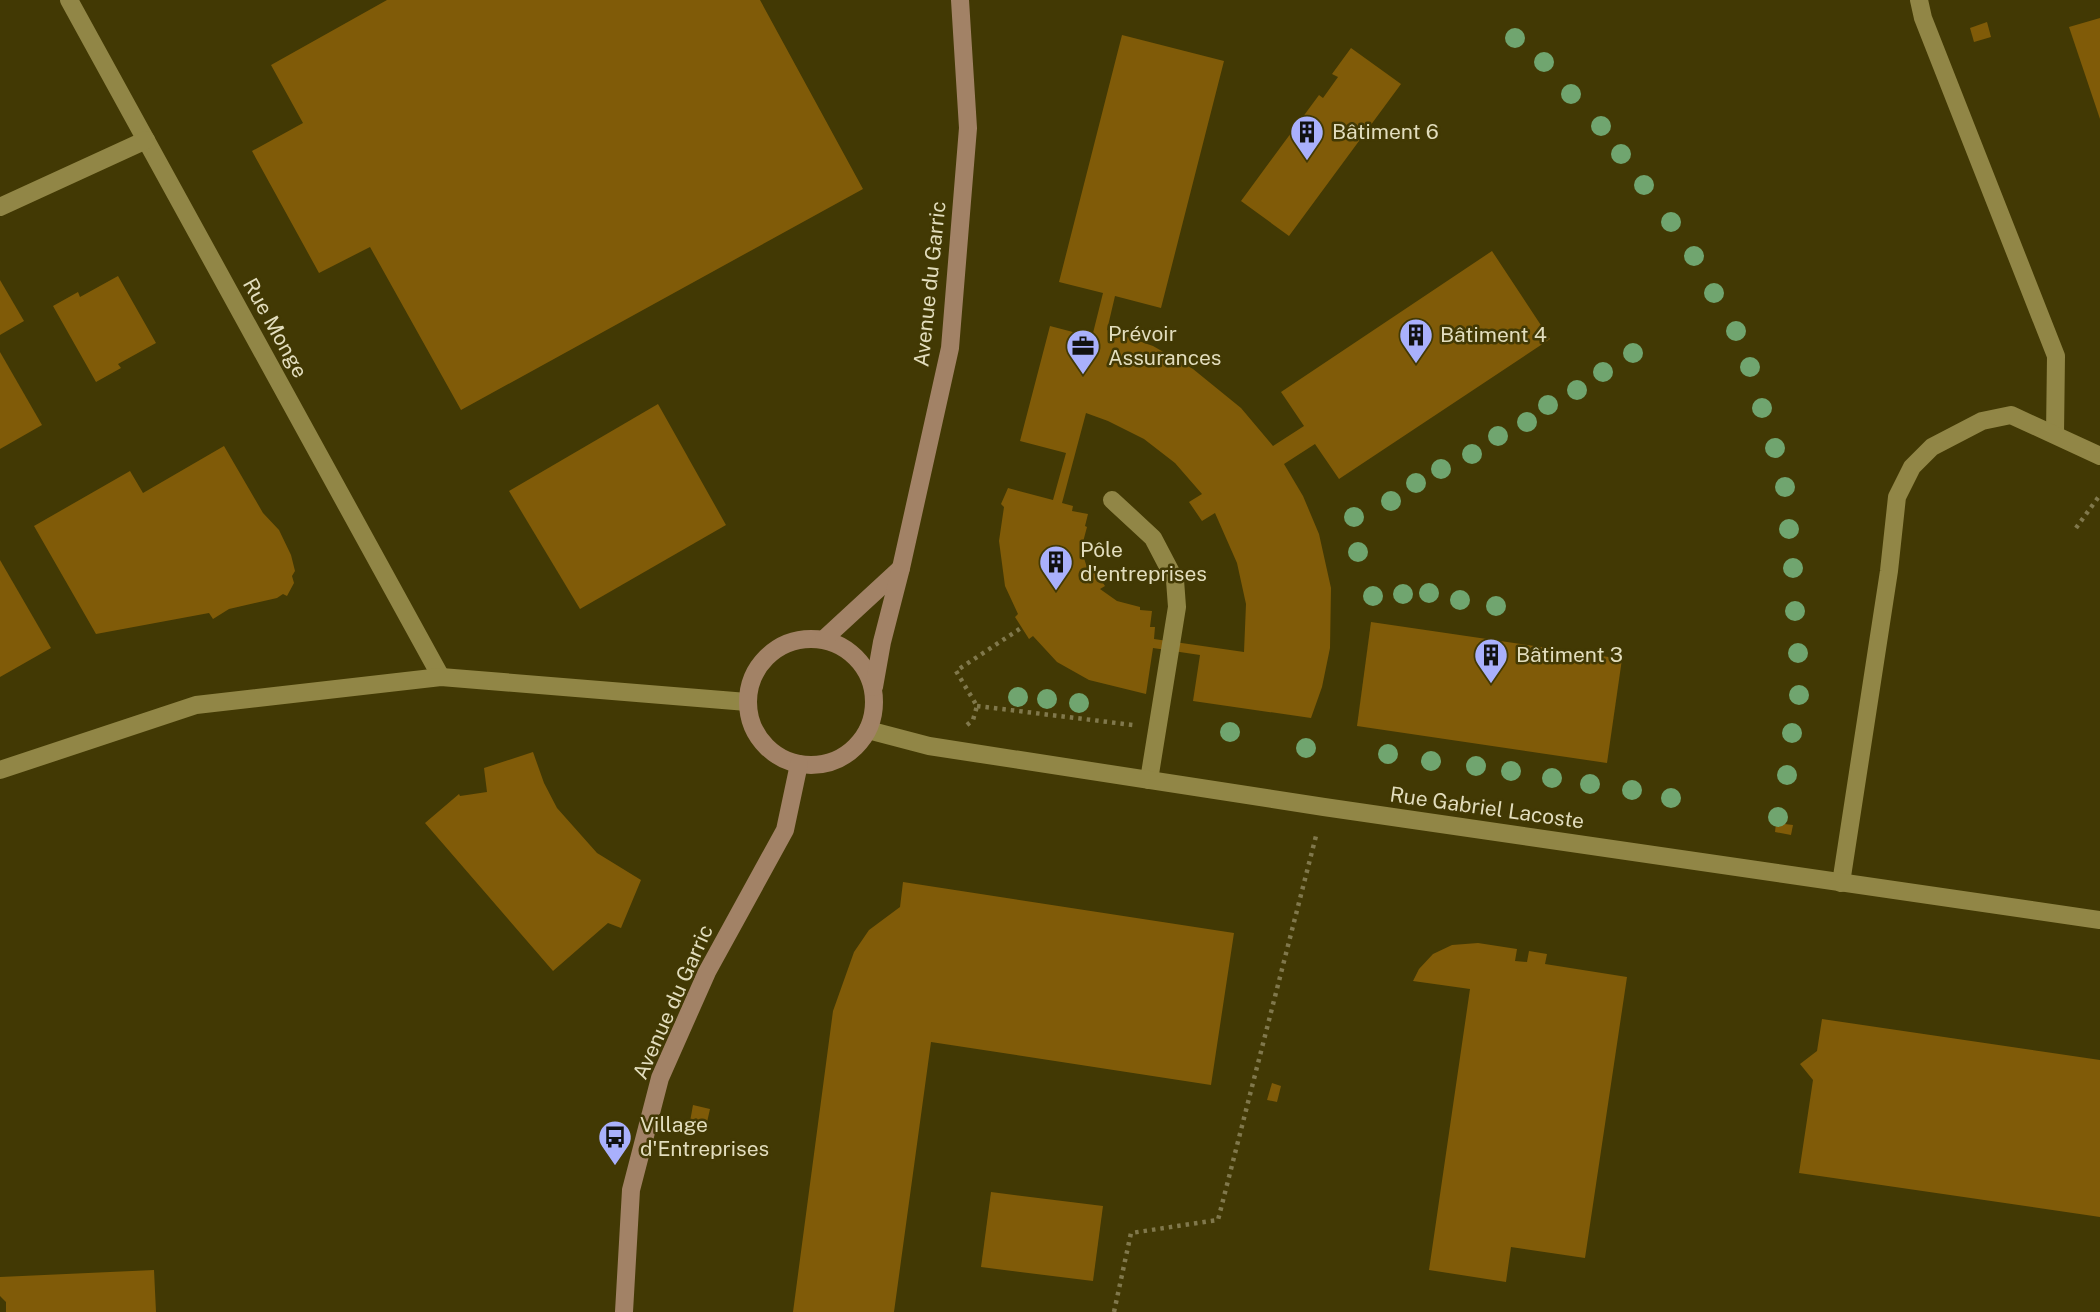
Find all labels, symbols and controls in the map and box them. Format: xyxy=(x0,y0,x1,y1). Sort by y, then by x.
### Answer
building icon: Bâtiment 6 xyxy=(1288,113,1326,162)
place label: Bâtiment 6 xyxy=(1332,119,1439,144)
street label: Avenue du Garric xyxy=(908,200,951,368)
street label: Rue Monge xyxy=(238,274,313,382)
building icon: Bâtiment 4 xyxy=(1397,316,1435,365)
place label: Prévoir Assurances xyxy=(1108,321,1222,370)
place label: Bâtiment 4 xyxy=(1440,322,1547,347)
office icon: Prévoir Assurances xyxy=(1064,327,1102,376)
place label: Pôle d'entreprises xyxy=(1080,537,1207,586)
building icon: Pôle d'entreprises xyxy=(1037,543,1075,592)
building icon: Bâtiment 3 xyxy=(1472,636,1510,685)
place label: Bâtiment 3 xyxy=(1516,642,1623,667)
street label: Rue Gabriel Lacoste xyxy=(1388,781,1586,834)
street label: Avenue du Garric xyxy=(627,921,718,1083)
place label: Village d'Entreprises xyxy=(640,1112,769,1161)
bus stop icon: Village d'Entreprises xyxy=(596,1118,634,1167)

